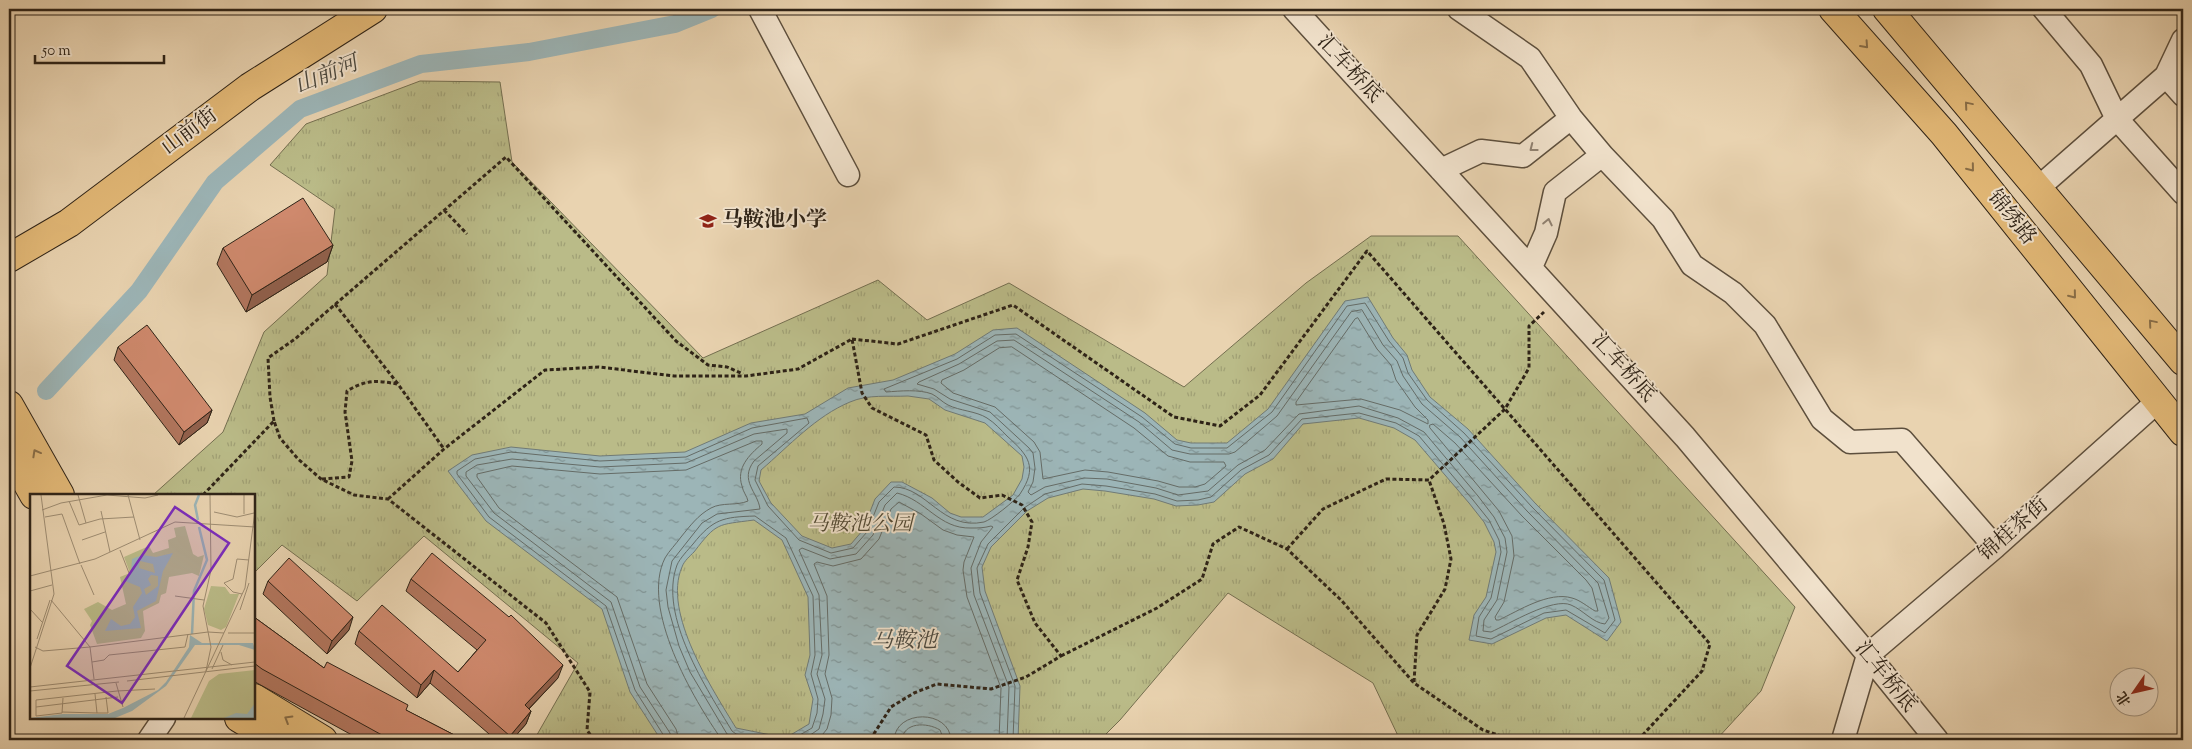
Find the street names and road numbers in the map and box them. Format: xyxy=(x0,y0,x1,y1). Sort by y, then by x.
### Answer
street label: 汇车桥底 xyxy=(1309,28,1389,110)
street label: 山前街 xyxy=(156,101,224,163)
street label: 锦绣路 xyxy=(1980,184,2042,252)
street label: 汇车桥底 xyxy=(1584,327,1662,409)
street label: 锦桂茶街 xyxy=(1972,491,2056,569)
street label: 汇车桥底 xyxy=(1847,635,1923,719)

